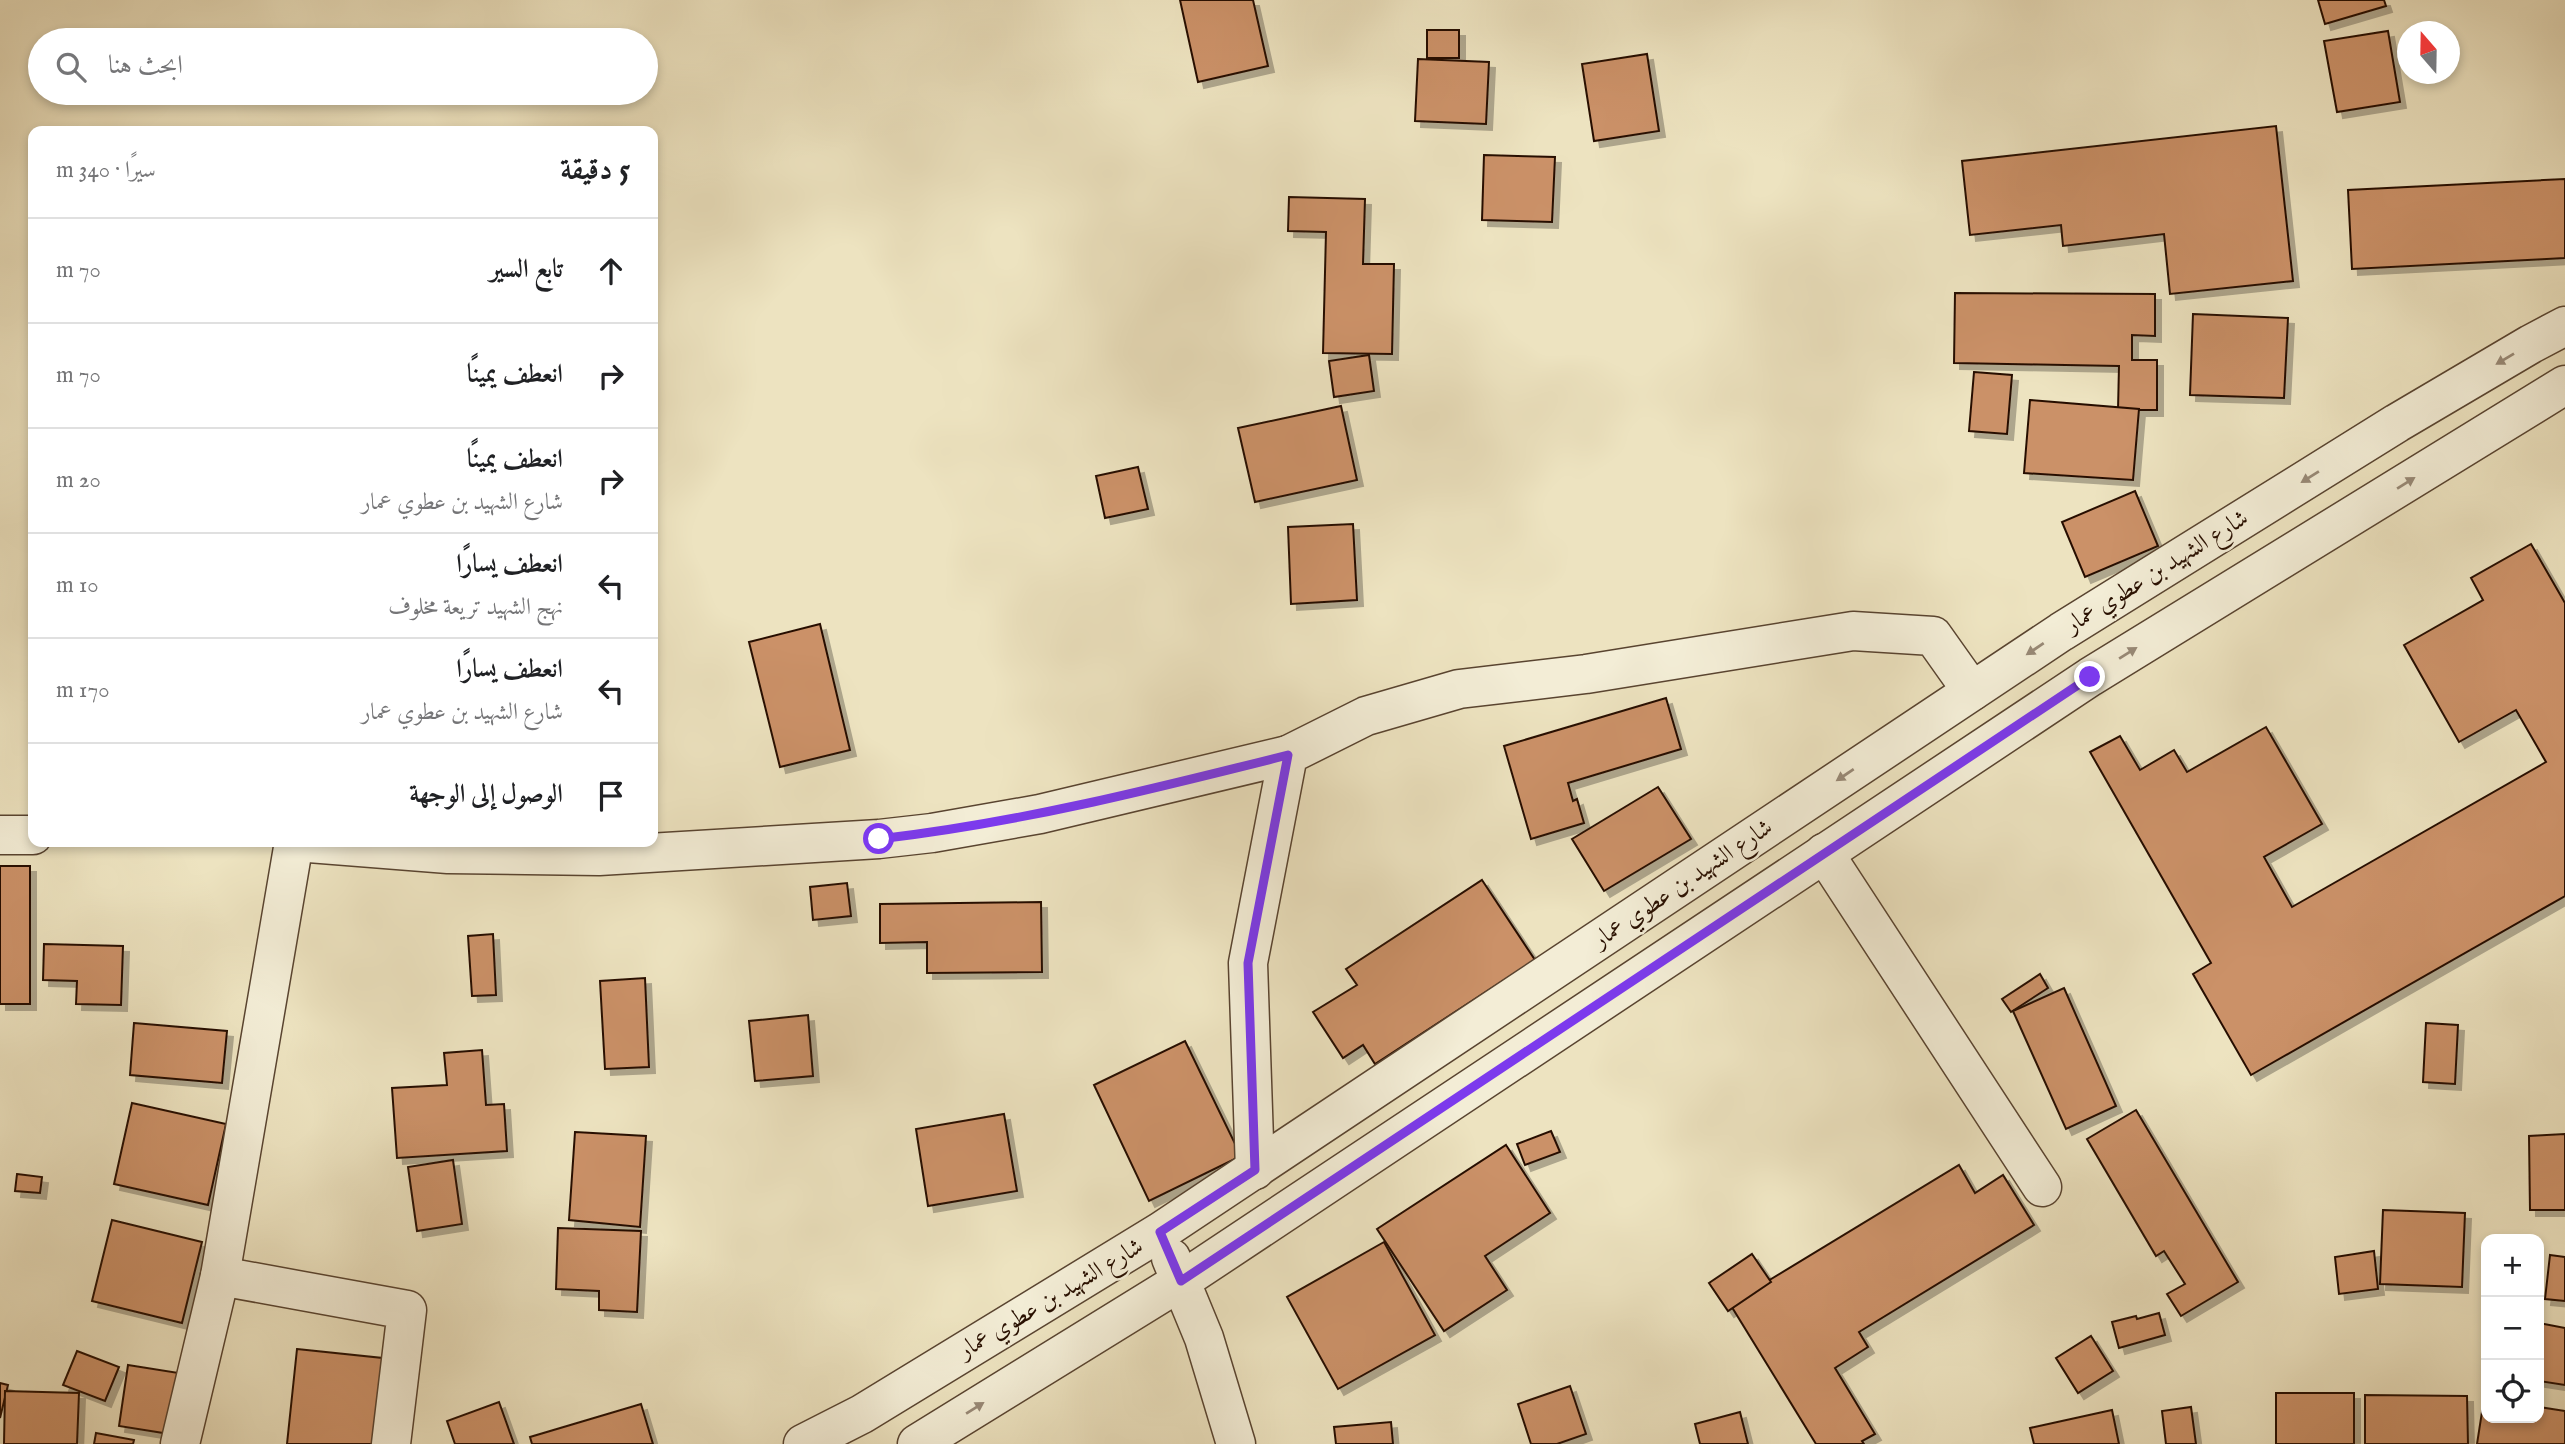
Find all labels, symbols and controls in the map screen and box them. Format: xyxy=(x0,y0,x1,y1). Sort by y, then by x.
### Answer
north arrow xyxy=(2397,21,2460,84)
search box xyxy=(28,28,658,105)
icon: search xyxy=(52,48,90,86)
text: ابحث هنا xyxy=(108,49,183,82)
text: 5 دقيقة xyxy=(560,152,630,190)
text: سيرًا · 340 m xyxy=(56,156,156,185)
icon: ahead xyxy=(592,252,630,290)
text: تابع السير xyxy=(489,253,563,286)
text: 70 m xyxy=(56,256,101,285)
one-way arrow xyxy=(2496,353,2515,365)
icon: right xyxy=(592,357,630,395)
text: انعطف يمينًا xyxy=(467,358,563,391)
text: 70 m xyxy=(56,361,101,390)
text: انعطف يمينًا xyxy=(467,443,563,476)
icon: right xyxy=(592,462,630,500)
text: 20 m xyxy=(56,466,101,495)
one-way arrow xyxy=(2301,470,2320,483)
one-way arrow xyxy=(2396,476,2415,489)
text: شارع الشهيد بن عطوي عمار xyxy=(361,488,563,517)
street label: شارع الشهيد بن عطوي عمار xyxy=(2058,503,2256,645)
text: انعطف يسارًا xyxy=(456,548,563,581)
icon: left xyxy=(592,567,630,605)
text: 10 m xyxy=(56,571,99,600)
text: نهج الشهيد تريعة مخلوف xyxy=(388,593,563,622)
one-way arrow xyxy=(2025,643,2044,656)
one-way arrow xyxy=(2119,647,2138,660)
text: انعطف يسارًا xyxy=(456,653,563,686)
route end xyxy=(2074,661,2105,692)
icon: left xyxy=(592,672,630,710)
text: 170 m xyxy=(56,676,109,705)
text: شارع الشهيد بن عطوي عمار xyxy=(361,698,563,727)
one-way arrow xyxy=(1835,769,1855,782)
icon: arrive xyxy=(592,777,630,815)
text: الوصول إلى الوجهة xyxy=(409,778,563,811)
street label: شارع الشهيد بن عطوي عمار xyxy=(1585,812,1781,959)
route start xyxy=(863,823,894,854)
street label: شارع الشهيد بن عطوي عمار xyxy=(951,1231,1151,1370)
map controls xyxy=(2481,1234,2544,1423)
button: + xyxy=(2481,1234,2544,1297)
button: − xyxy=(2481,1297,2544,1360)
button: locate xyxy=(2481,1360,2544,1423)
one-way arrow xyxy=(965,1402,984,1415)

